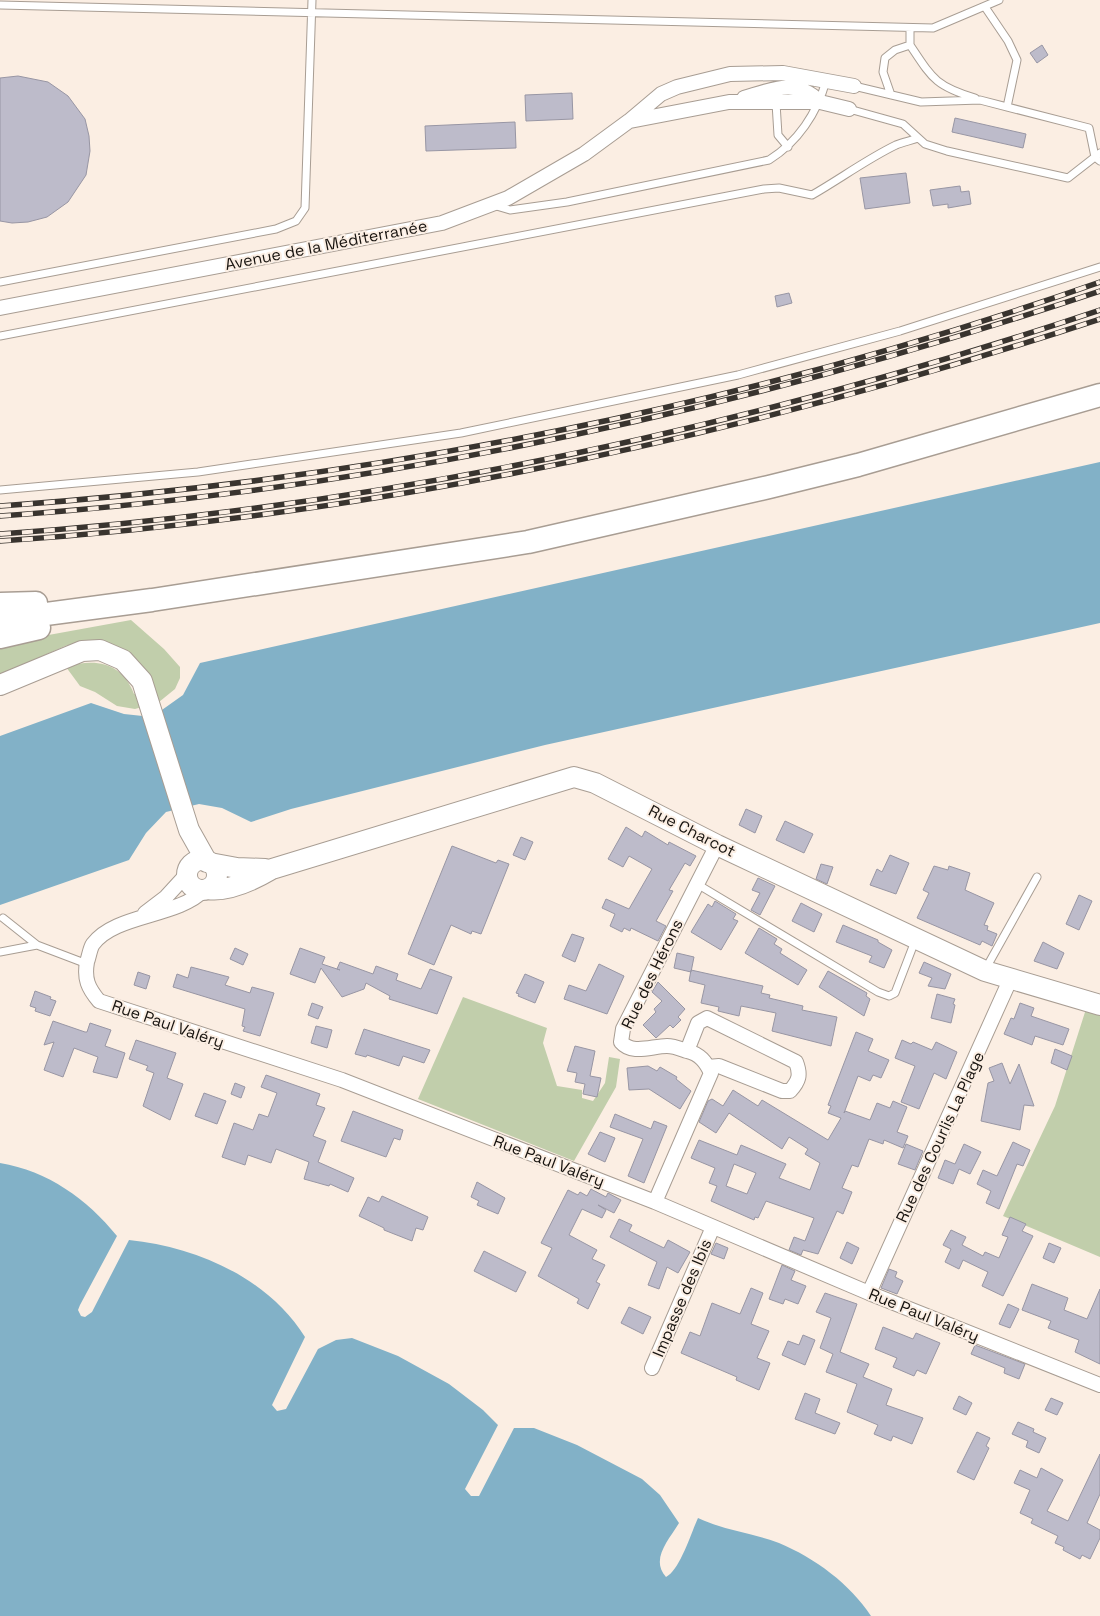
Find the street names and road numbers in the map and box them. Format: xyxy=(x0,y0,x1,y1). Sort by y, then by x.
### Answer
street label: Avenue de la Méditerranée xyxy=(223,215,429,275)
street label: Rue Charcot xyxy=(645,800,739,862)
street label: Rue des Hérons xyxy=(616,916,688,1032)
street label: Rue Paul Valéry xyxy=(109,995,227,1053)
street label: Rue des Courlis La Plage xyxy=(891,1048,989,1226)
street label: Rue Paul Valéry xyxy=(490,1130,608,1192)
street label: Impasse des Ibis xyxy=(648,1236,716,1360)
street label: Rue Paul Valéry xyxy=(866,1283,982,1347)

